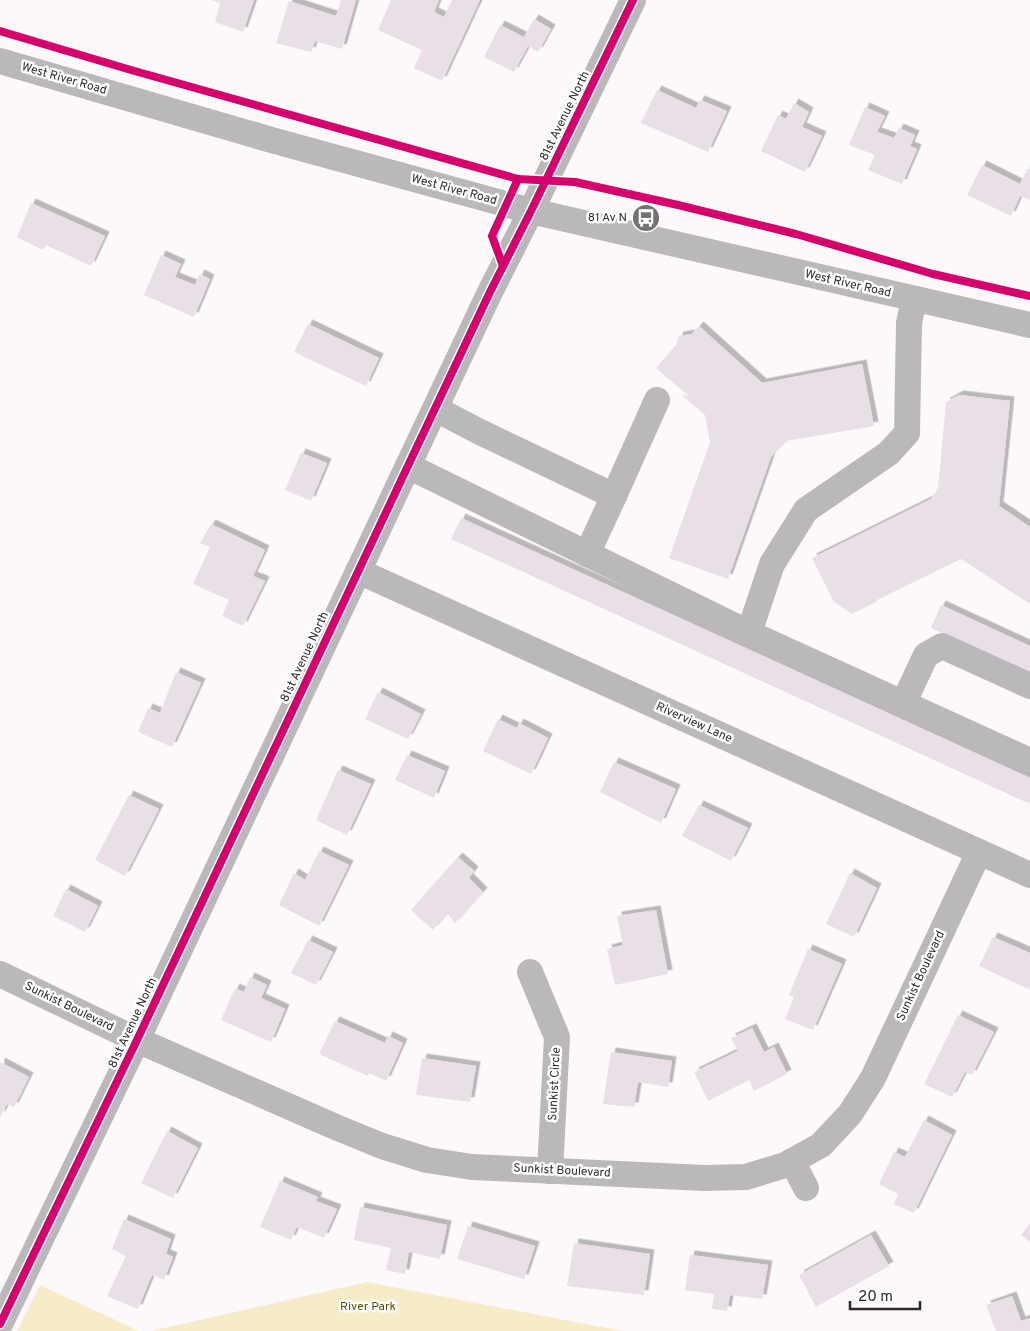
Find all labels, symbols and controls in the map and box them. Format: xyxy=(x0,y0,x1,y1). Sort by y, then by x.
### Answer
street label: West River Road xyxy=(19,59,109,99)
street label: 81st Avenue North xyxy=(536,68,594,164)
street label: West River Road xyxy=(409,171,499,209)
bus stop icon: 81 Av N xyxy=(631,203,661,233)
place label: 81 Av N xyxy=(588,210,627,226)
street label: West River Road xyxy=(803,266,893,302)
street label: 81st Avenue North xyxy=(277,609,333,705)
street label: Riverview Lane xyxy=(653,699,735,747)
street label: Sunkist Boulevard xyxy=(893,929,949,1023)
street label: 81st Avenue North xyxy=(105,975,161,1071)
street label: Sunkist Boulevard xyxy=(22,978,116,1036)
street label: Sunkist Circle xyxy=(545,1047,565,1121)
street label: Sunkist Boulevard xyxy=(513,1160,611,1182)
scale bar xyxy=(850,1278,920,1310)
text: 20 m xyxy=(858,1288,893,1307)
park label: River Park xyxy=(340,1299,396,1315)

